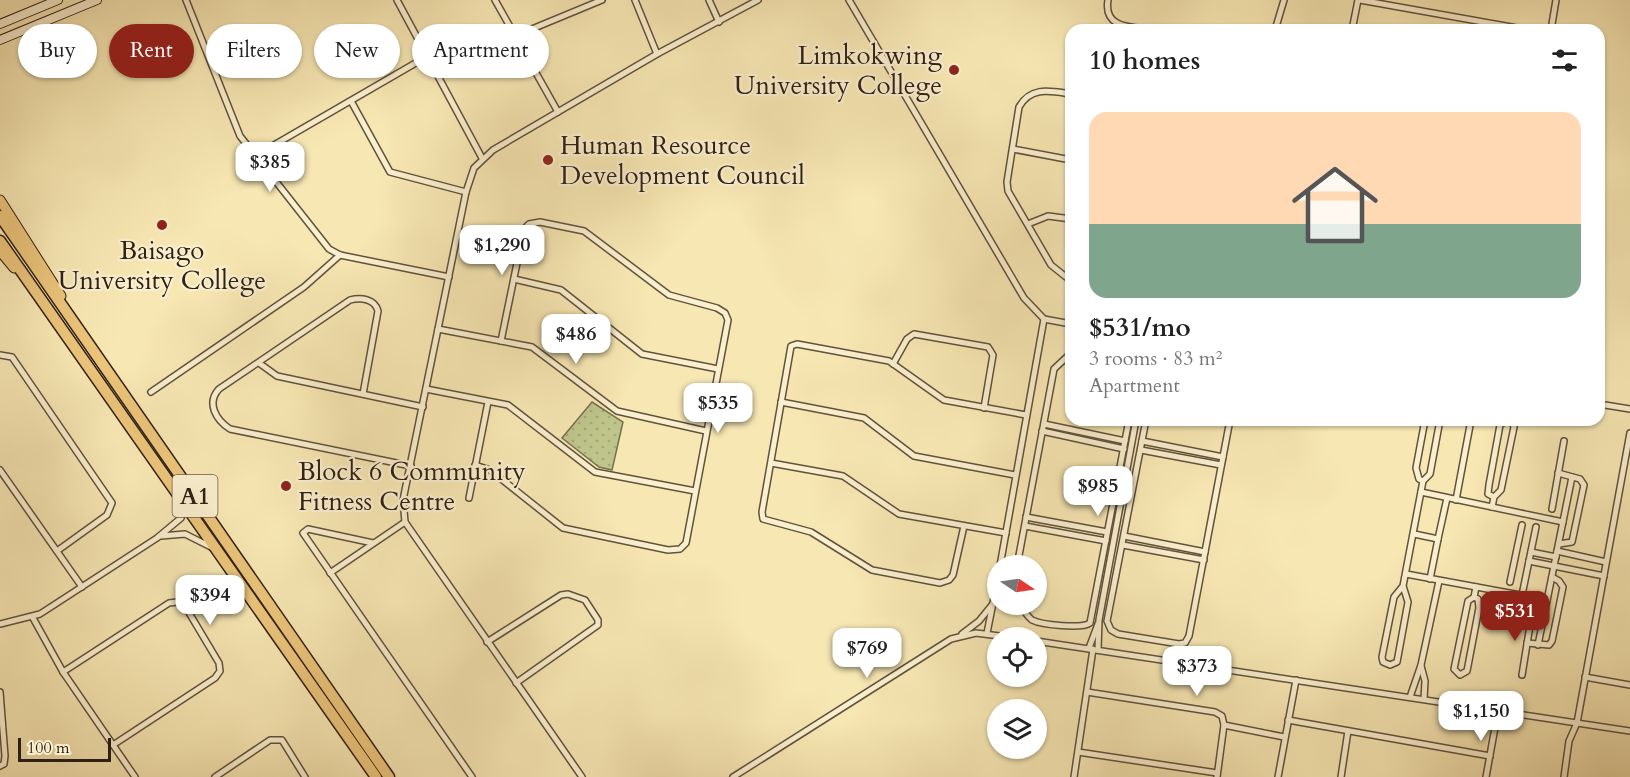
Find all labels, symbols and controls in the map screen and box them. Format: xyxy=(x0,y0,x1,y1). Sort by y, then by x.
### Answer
chip: Buy xyxy=(18,24,97,78)
chip: Rent xyxy=(109,24,194,78)
chip: Filters xyxy=(206,24,302,78)
chip: New xyxy=(314,24,400,78)
chip: Apartment xyxy=(412,24,549,78)
place label: Limkokwing University College xyxy=(734,38,942,103)
text: 10 homes xyxy=(1089,43,1200,78)
icon: filters xyxy=(1548,44,1581,77)
marker: Limkokwing University College xyxy=(947,63,961,77)
place label: Human Resource Development Council xyxy=(560,128,805,193)
pin: $385 xyxy=(234,142,306,193)
text: $385 xyxy=(250,148,290,175)
icon: home xyxy=(1281,151,1389,259)
marker: Human Resource Development Council xyxy=(541,153,555,167)
marker: Baisago University College xyxy=(155,218,169,232)
pin: $1,290 xyxy=(453,225,551,276)
text: $1,290 xyxy=(473,231,531,258)
place label: Baisago University College xyxy=(58,233,266,298)
text: $531/mo xyxy=(1089,310,1191,345)
pin: $486 xyxy=(540,314,612,365)
text: $486 xyxy=(556,320,596,347)
text: 3 rooms · 83 m² xyxy=(1089,345,1222,372)
text: Apartment xyxy=(1089,372,1180,399)
pin: $535 xyxy=(682,383,754,434)
text: $535 xyxy=(698,389,738,416)
place label: Block 6 Community Fitness Centre xyxy=(298,454,526,519)
pin: $985 xyxy=(1062,466,1134,517)
text: $985 xyxy=(1078,472,1118,499)
road number: A1 xyxy=(172,475,218,517)
marker: Block 6 Community Fitness Centre xyxy=(279,479,293,493)
north arrow xyxy=(987,555,1047,615)
map controls xyxy=(987,555,1047,759)
pin: $394 xyxy=(174,575,246,626)
text: $394 xyxy=(190,581,230,608)
pin: $531 xyxy=(1479,591,1551,642)
text: $531 xyxy=(1495,597,1535,624)
button: locate xyxy=(987,627,1047,687)
pin: $769 xyxy=(831,628,903,679)
text: $769 xyxy=(847,634,887,661)
pin: $373 xyxy=(1161,646,1233,697)
text: $373 xyxy=(1177,652,1217,679)
pin: $1,150 xyxy=(1432,691,1530,742)
text: $1,150 xyxy=(1452,697,1510,724)
button: layers xyxy=(987,699,1047,759)
scale bar xyxy=(18,735,111,762)
text: 100 m xyxy=(27,737,69,759)

